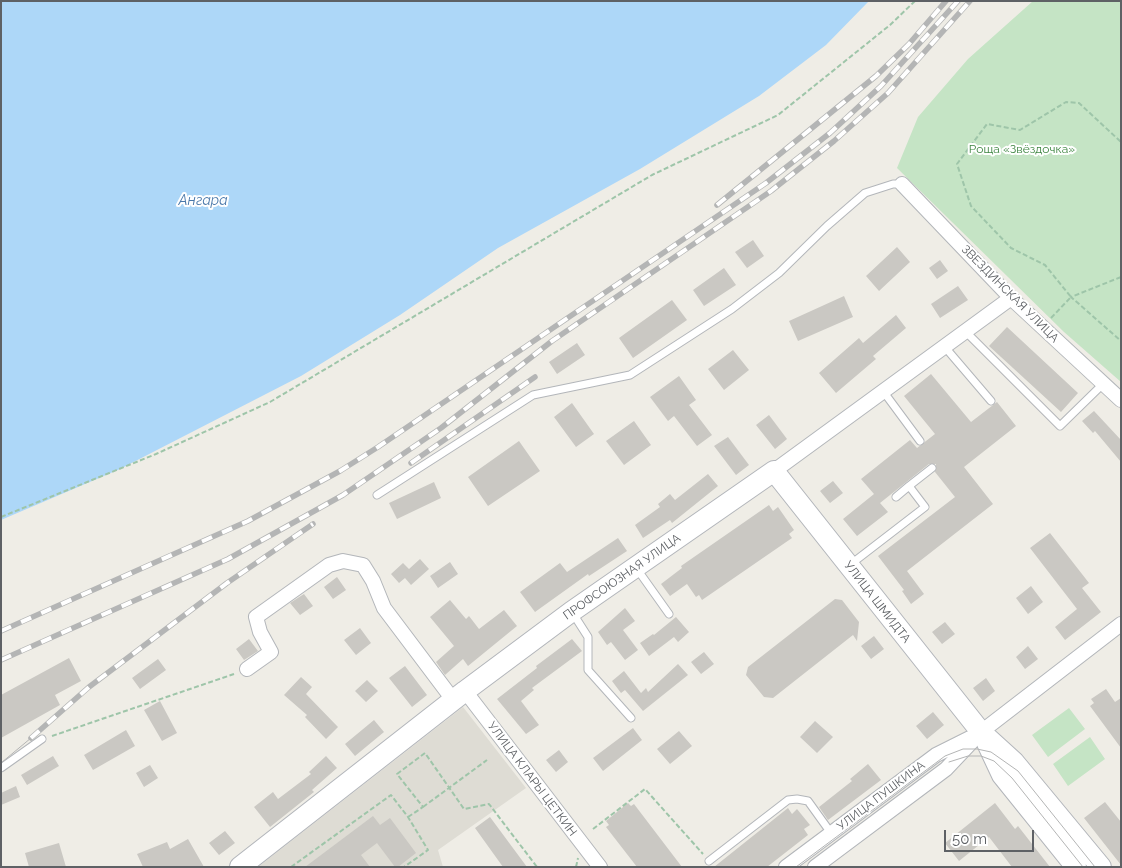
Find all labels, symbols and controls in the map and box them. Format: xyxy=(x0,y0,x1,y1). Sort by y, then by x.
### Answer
park label: Роща «Звёздочка» xyxy=(969,142,1075,156)
water label: Ангара xyxy=(178,193,228,209)
street label: ЗВЕЗДИНСКАЯ УЛИЦА xyxy=(958,242,1062,346)
street label: ПРОФСОЮЗНАЯ УЛИЦА xyxy=(561,531,683,623)
street label: УЛИЦА ШМИДТА xyxy=(841,558,913,646)
street label: УЛИЦА КЛАРЫ ЦЕТКИН xyxy=(484,719,580,839)
street label: УЛИЦА ПУШКИНА xyxy=(834,758,928,834)
scale bar xyxy=(947,820,1037,852)
text: 50 m xyxy=(952,830,987,848)

